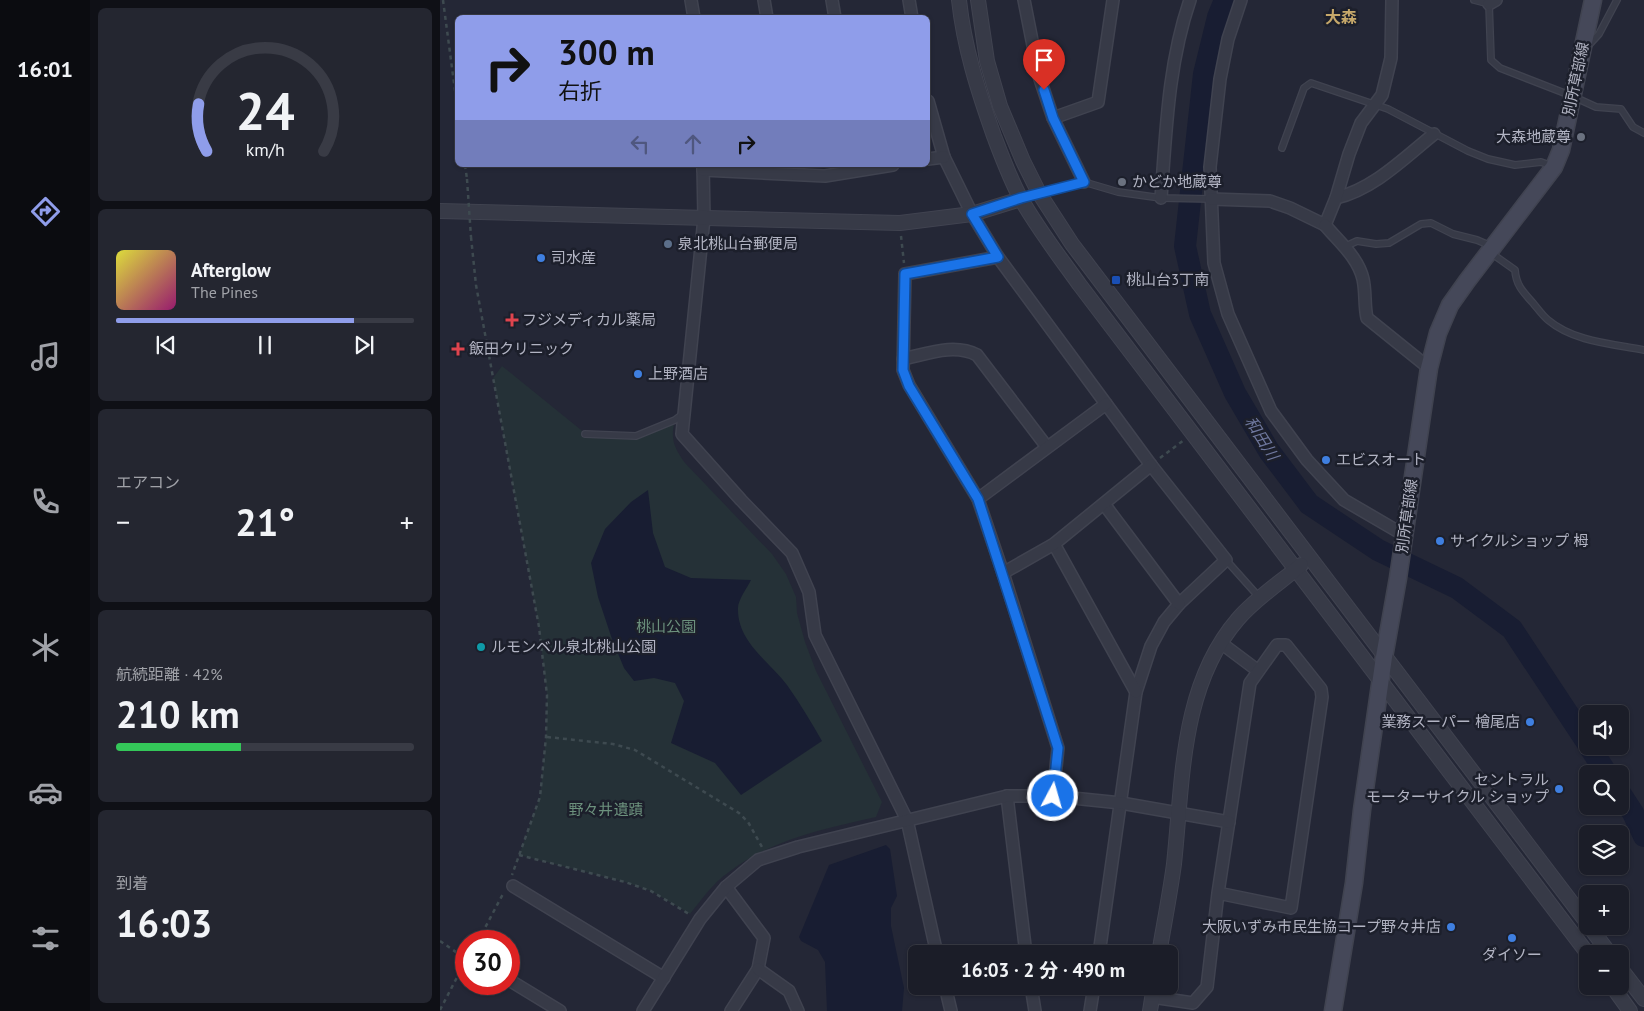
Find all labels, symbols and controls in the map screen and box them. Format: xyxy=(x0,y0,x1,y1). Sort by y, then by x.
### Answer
district label: 大森 xyxy=(1325,7,1357,27)
text: 300 m xyxy=(558,29,655,75)
icon: right xyxy=(475,35,540,100)
pin xyxy=(1023,39,1065,90)
street label: 別所草部線 xyxy=(1558,40,1593,118)
icon: arrive xyxy=(1030,46,1058,74)
text: 16:01 xyxy=(17,55,73,83)
text: 24 xyxy=(236,77,294,144)
text: 右折 xyxy=(558,77,602,105)
place label: 大森地蔵尊 xyxy=(1496,127,1571,146)
icon: left xyxy=(626,130,654,158)
icon: ahead xyxy=(679,130,707,158)
icon: right xyxy=(732,130,760,158)
marker: 大森地蔵尊 xyxy=(1575,131,1587,143)
text: km/h xyxy=(245,138,285,161)
place label: かどか地蔵尊 xyxy=(1132,172,1222,191)
marker: かどか地蔵尊 xyxy=(1116,176,1128,188)
icon: directions xyxy=(28,194,63,229)
place label: 泉北桃山台郵便局 xyxy=(678,234,798,253)
marker: 泉北桃山台郵便局 xyxy=(662,238,674,250)
place label: 司水産 xyxy=(551,248,596,267)
marker: 司水産 xyxy=(535,252,547,264)
text: Afterglow xyxy=(191,258,271,282)
place label: 桃山台3丁南 xyxy=(1126,270,1209,289)
marker: 桃山台3丁南 xyxy=(1110,274,1122,286)
text: The Pines xyxy=(191,282,258,302)
place label: フジメディカル薬局 xyxy=(522,310,656,329)
marker: フジメディカル薬局 xyxy=(506,314,518,326)
icon: previous xyxy=(152,331,180,359)
icon: pause xyxy=(251,331,279,359)
icon: next xyxy=(350,331,378,359)
icon: music xyxy=(28,339,63,374)
place label: 飯田クリニック xyxy=(469,339,574,358)
marker: 飯田クリニック xyxy=(451,342,465,356)
place label: 上野酒店 xyxy=(648,364,708,383)
marker: 上野酒店 xyxy=(632,368,644,380)
water label: 和田川 xyxy=(1241,412,1284,465)
place label: エビスオート xyxy=(1336,450,1426,469)
marker: エビスオート xyxy=(1320,454,1332,466)
text: エアコン xyxy=(116,472,180,492)
street label: 別所草部線 xyxy=(1392,477,1421,554)
icon: phone xyxy=(28,484,63,519)
text: 21° xyxy=(235,497,295,546)
text: − xyxy=(116,503,130,540)
text: + xyxy=(400,503,414,540)
place label: サイクルショップ 栂 xyxy=(1450,531,1588,550)
marker: サイクルショップ 栂 xyxy=(1434,535,1446,547)
park label: 桃山公園 xyxy=(636,617,696,636)
icon: climate xyxy=(28,630,63,665)
place label: ルモンベル泉北桃山公園 xyxy=(491,637,656,656)
marker: ルモンベル泉北桃山公園 xyxy=(475,641,487,653)
text: 航続距離 · 42% xyxy=(116,664,223,684)
text: 210 km xyxy=(116,689,240,738)
map controls xyxy=(1579,705,1629,995)
button: sound xyxy=(1579,705,1629,755)
place label: 業務スーパー 檜尾店 xyxy=(1381,712,1520,731)
marker: 業務スーパー 檜尾店 xyxy=(1524,716,1536,728)
button: search xyxy=(1579,765,1629,815)
position arrow xyxy=(1026,769,1078,821)
place label: セントラル モーターサイクル ショップ xyxy=(1366,770,1549,806)
icon: car xyxy=(28,775,63,810)
marker: セントラル モーターサイクル ショップ xyxy=(1553,783,1565,795)
park label: 野々井遺蹟 xyxy=(568,800,644,819)
button: layers xyxy=(1579,825,1629,875)
text: 到着 xyxy=(116,873,148,893)
button: + xyxy=(1579,885,1629,935)
text: 16:03 xyxy=(116,898,212,947)
place label: 大阪いずみ市民生協コープ野々井店 xyxy=(1202,917,1441,936)
icon: filters xyxy=(28,921,63,956)
marker: 大阪いずみ市民生協コープ野々井店 xyxy=(1445,921,1457,933)
speed limit sign: 30 xyxy=(455,930,520,995)
marker: ダイソー xyxy=(1506,932,1518,944)
place label: ダイソー xyxy=(1482,945,1542,964)
button: − xyxy=(1579,945,1629,995)
text: 16:03 · 2 分 · 490 m xyxy=(961,958,1125,982)

